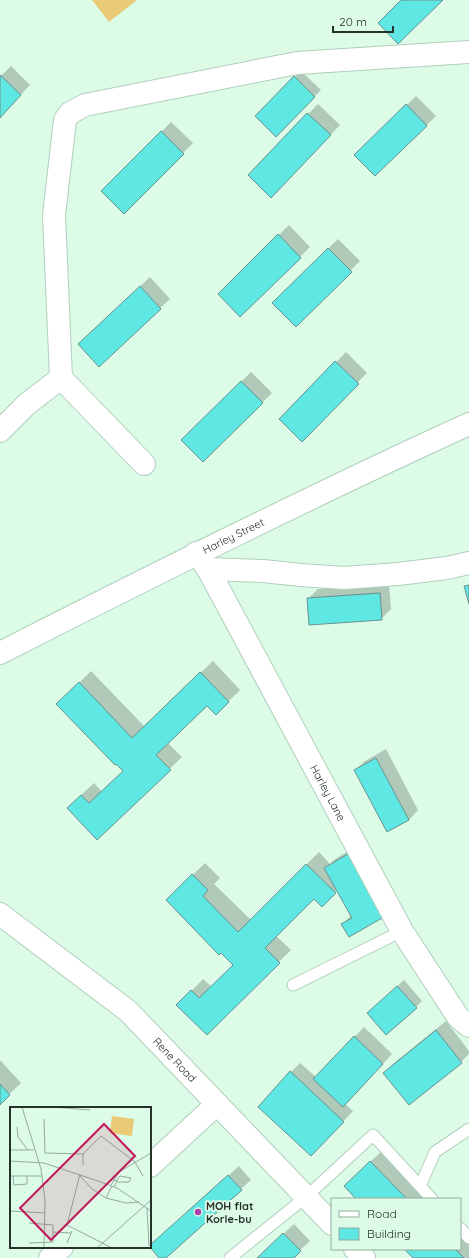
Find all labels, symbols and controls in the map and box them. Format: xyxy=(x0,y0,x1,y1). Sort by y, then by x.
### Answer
scale bar xyxy=(333,8,393,34)
text: 20 m xyxy=(339,14,367,29)
street label: Harley Street xyxy=(200,515,267,557)
street label: Harley Lane xyxy=(307,762,349,823)
street label: Rene Road xyxy=(150,1034,199,1085)
inset map xyxy=(10,1107,151,1248)
legend xyxy=(331,1198,461,1250)
place label: MOH flat Korle-bu xyxy=(206,1199,254,1226)
text: Road xyxy=(367,1206,397,1221)
marker: MOH flat Korle-bu xyxy=(193,1207,203,1217)
text: Building xyxy=(367,1226,411,1241)

